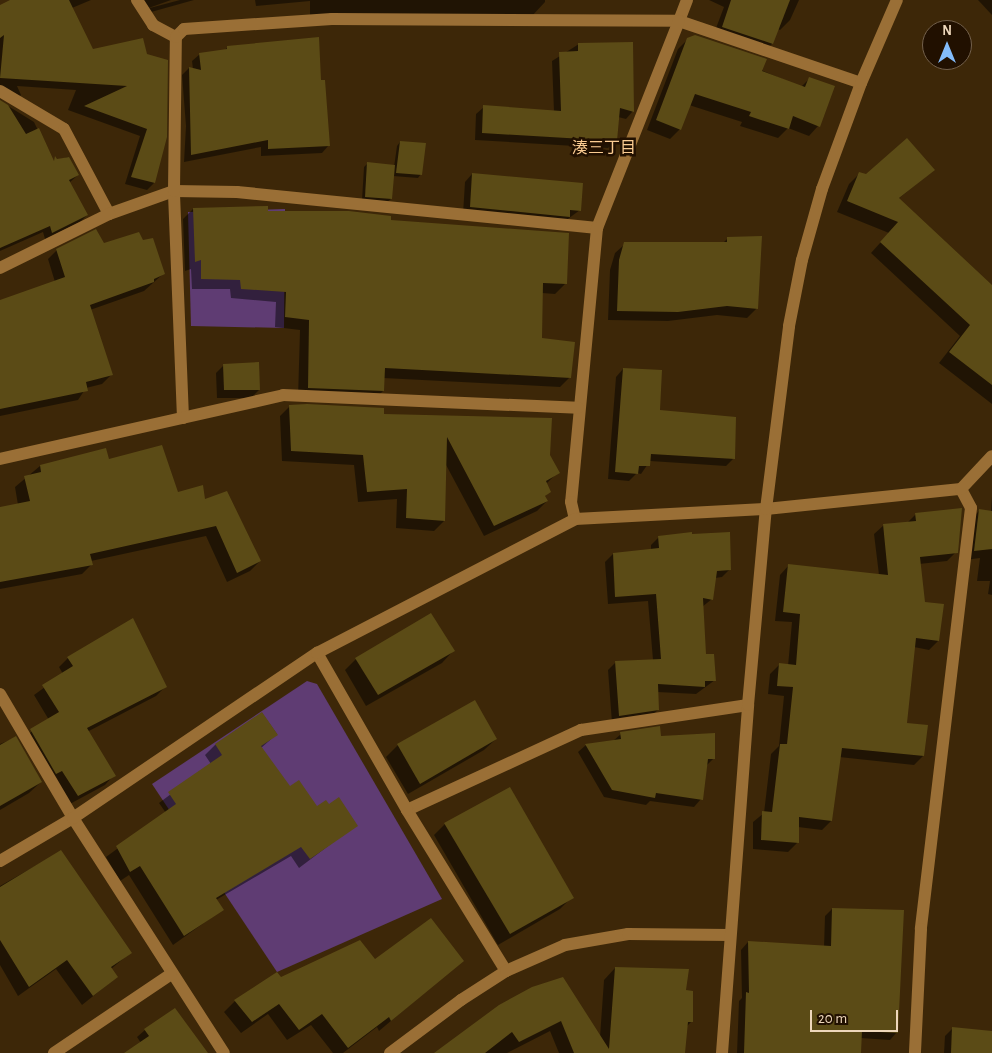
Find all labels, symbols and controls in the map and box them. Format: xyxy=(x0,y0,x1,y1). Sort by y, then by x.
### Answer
north arrow xyxy=(922,20,972,70)
text: N xyxy=(942,24,952,38)
district label: 湊三丁目 xyxy=(572,138,636,158)
scale bar xyxy=(812,1000,900,1032)
text: 20 m xyxy=(818,1011,847,1026)

